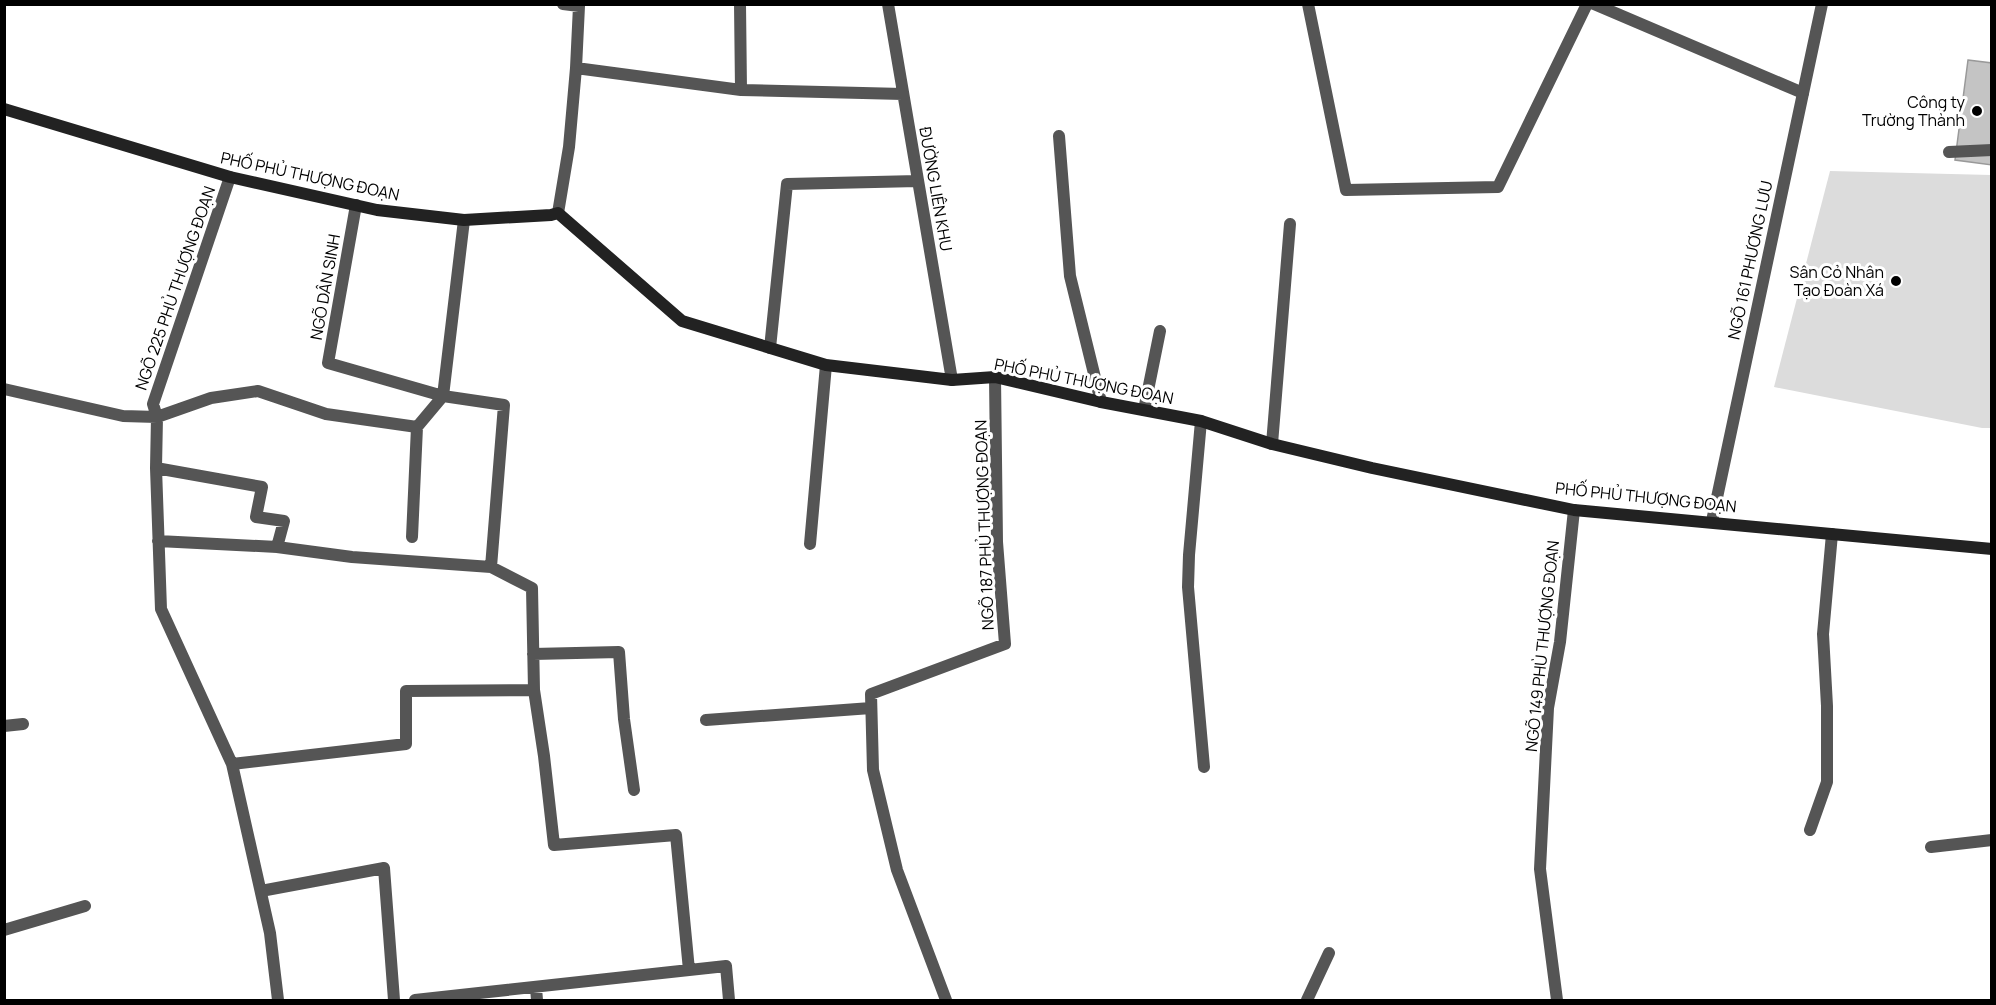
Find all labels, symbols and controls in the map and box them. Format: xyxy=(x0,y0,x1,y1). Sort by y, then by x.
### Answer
place label: Công ty Trường Thành xyxy=(1862,91,1966,131)
marker: Công ty Trường Thành xyxy=(1970,104,1984,118)
street label: ĐƯỜNG LIÊN KHU xyxy=(914,125,958,253)
street label: PHỐ PHỦ THƯỢNG ĐOẠN xyxy=(219,145,402,206)
street label: NGÕ 161 PHƯƠNG LƯU xyxy=(1722,179,1778,341)
street label: NGÕ 225 PHỦ THƯỢNG ĐOẠN xyxy=(130,183,220,393)
street label: NGÕ DÂN SINH xyxy=(305,232,345,342)
place label: Sân Cỏ Nhân Tạo Đoàn Xá xyxy=(1790,261,1884,301)
marker: Sân Cỏ Nhân Tạo Đoàn Xá xyxy=(1889,274,1903,288)
street label: PHỐ PHỦ THƯỢNG ĐOẠN xyxy=(992,352,1176,409)
street label: NGÕ 187 PHỦ THƯỢNG ĐOẠN xyxy=(969,419,999,631)
street label: PHỐ PHỦ THƯỢNG ĐOẠN xyxy=(1554,476,1738,517)
street label: NGÕ 149 PHÙ THƯỢNG ĐOẠN xyxy=(1520,539,1564,753)

